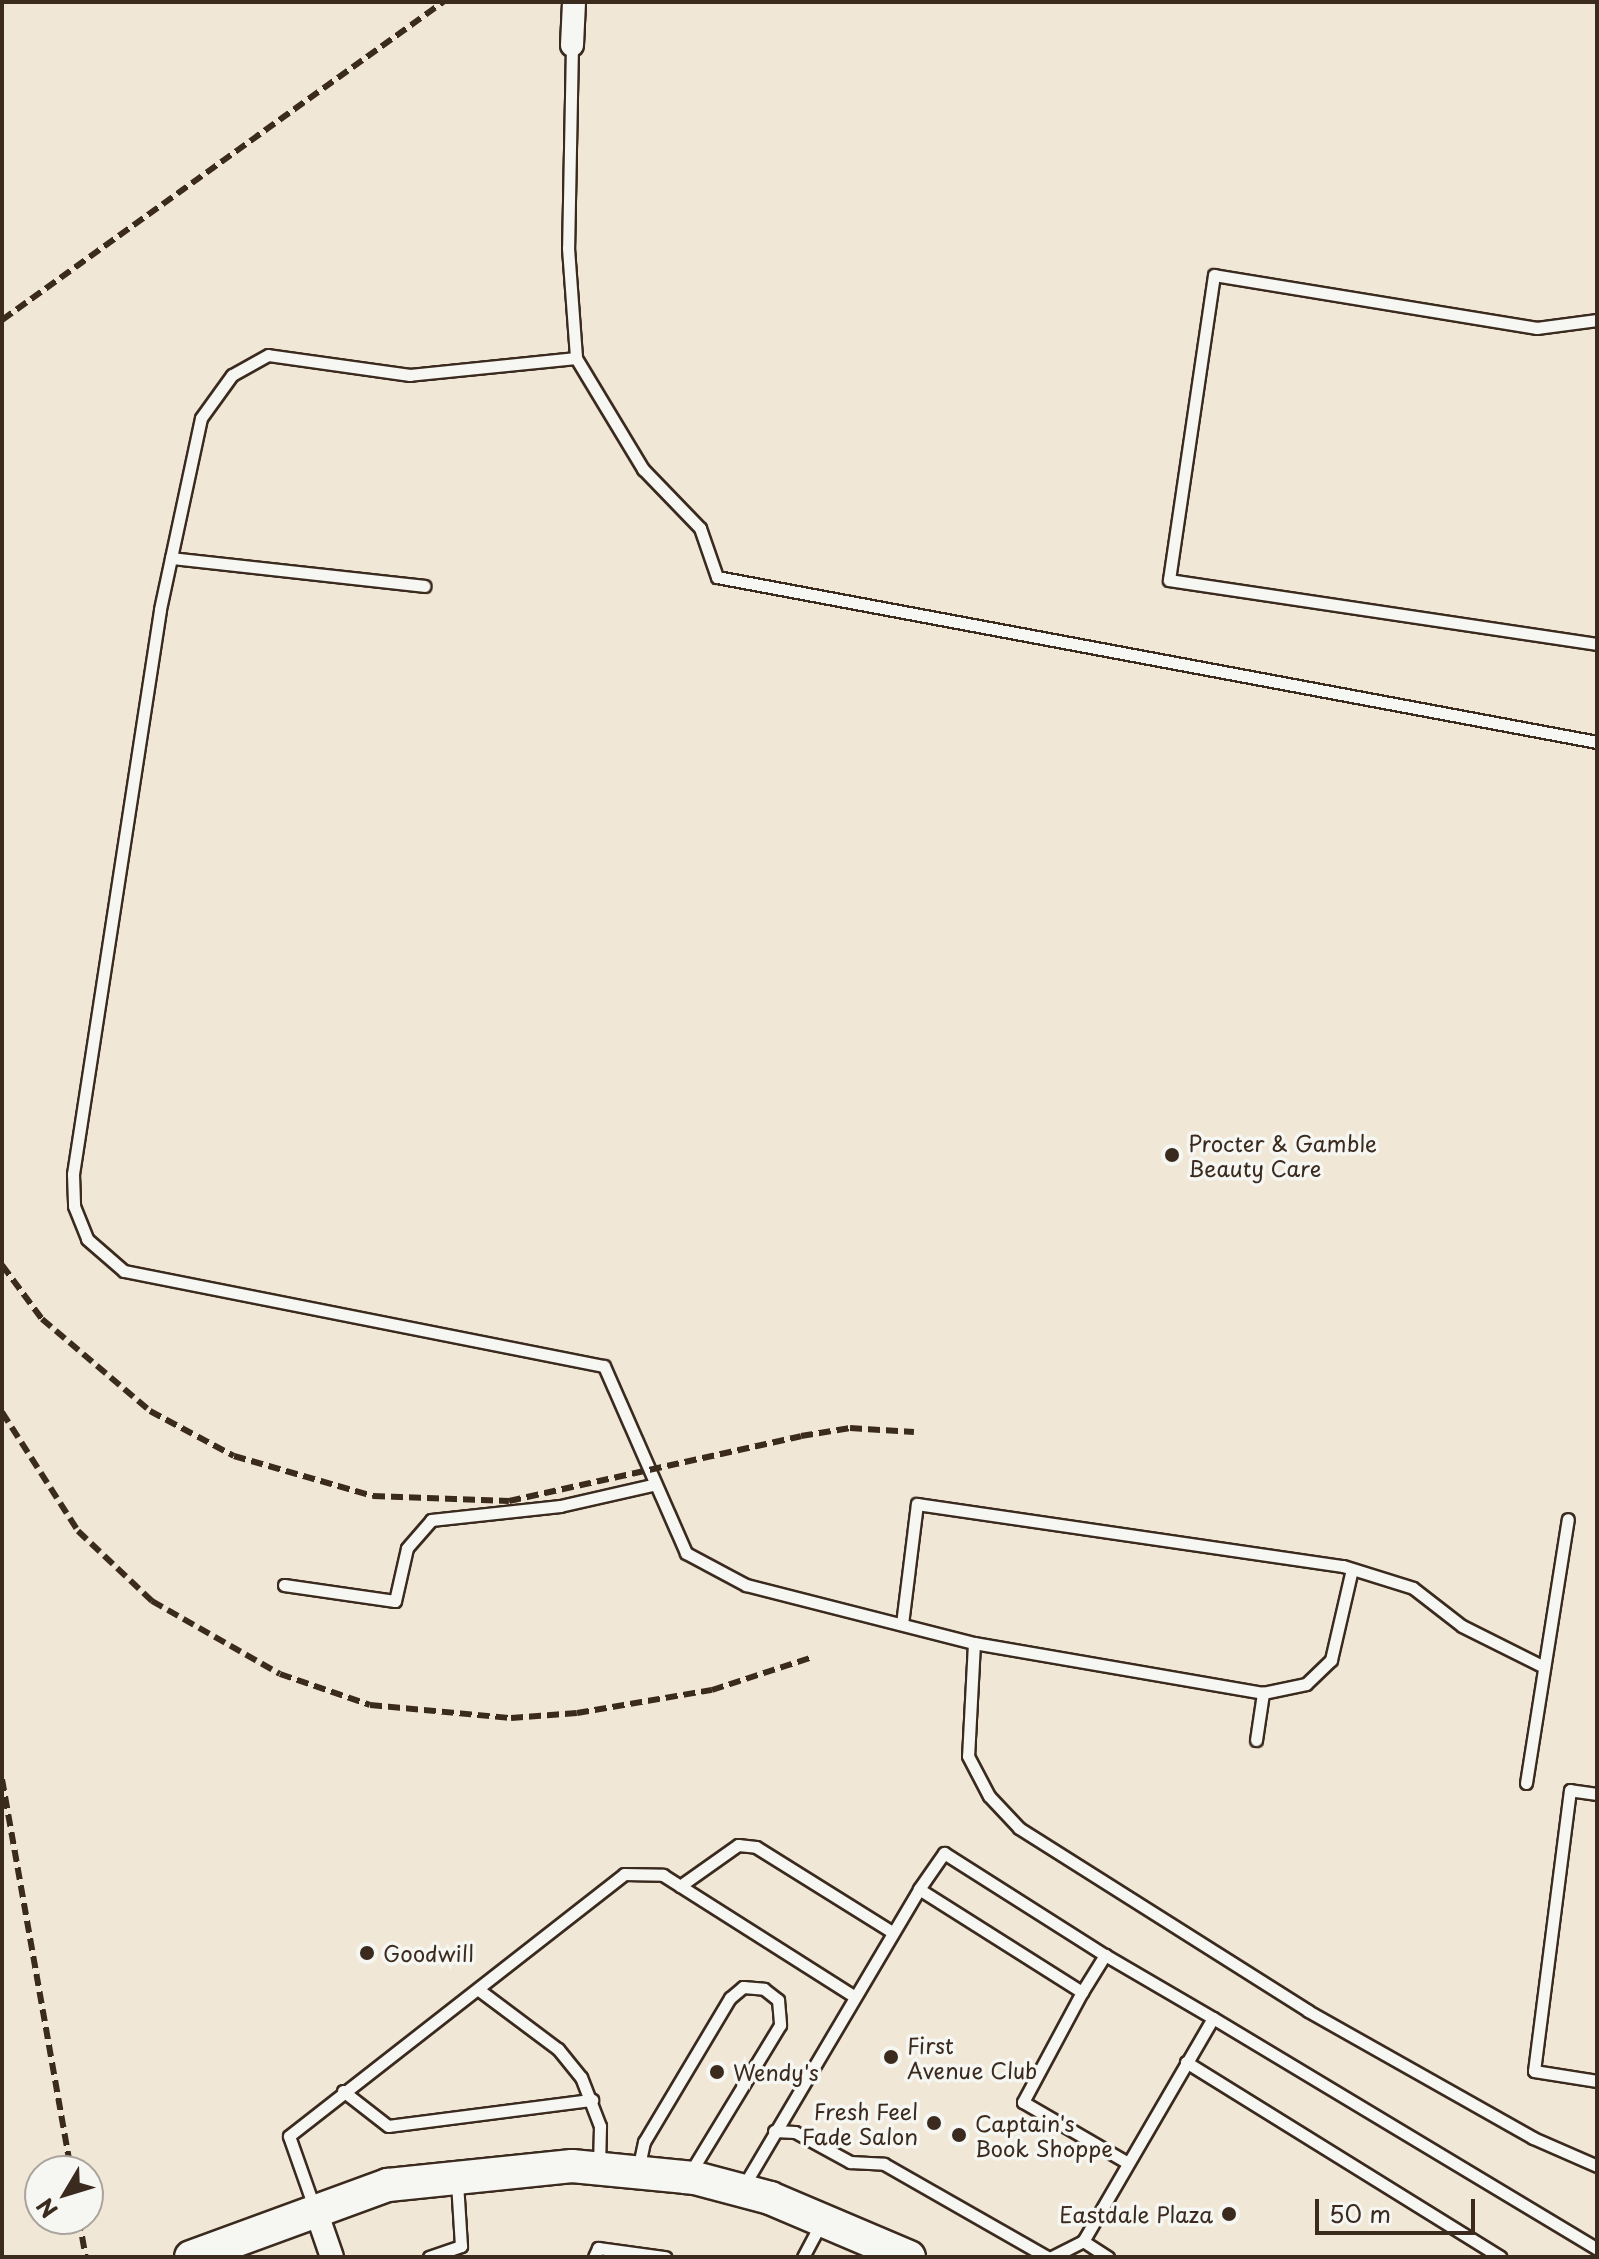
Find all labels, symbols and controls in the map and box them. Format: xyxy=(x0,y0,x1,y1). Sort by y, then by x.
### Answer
place label: Procter & Gamble Beauty Care xyxy=(1188,1129,1379,1180)
marker: Procter & Gamble Beauty Care xyxy=(1163,1146,1181,1164)
place label: Goodwill xyxy=(383,1940,474,1966)
marker: Goodwill xyxy=(358,1944,376,1962)
place label: First Avenue Club xyxy=(907,2031,1036,2082)
marker: First Avenue Club xyxy=(882,2048,900,2066)
place label: Wendy's xyxy=(733,2059,819,2085)
marker: Wendy's xyxy=(708,2063,726,2081)
place label: Fresh Feel Fade Salon xyxy=(801,2097,918,2148)
place label: Captain's Book Shoppe xyxy=(975,2109,1112,2160)
marker: Fresh Feel Fade Salon xyxy=(925,2114,943,2132)
marker: Captain's Book Shoppe xyxy=(950,2126,968,2144)
north arrow xyxy=(24,2155,104,2235)
scale bar xyxy=(1319,2183,1479,2233)
text: N xyxy=(28,2192,65,2226)
text: 50 m xyxy=(1329,2195,1391,2231)
place label: Eastdale Plaza xyxy=(1059,2201,1213,2227)
marker: Eastdale Plaza xyxy=(1220,2205,1238,2223)

